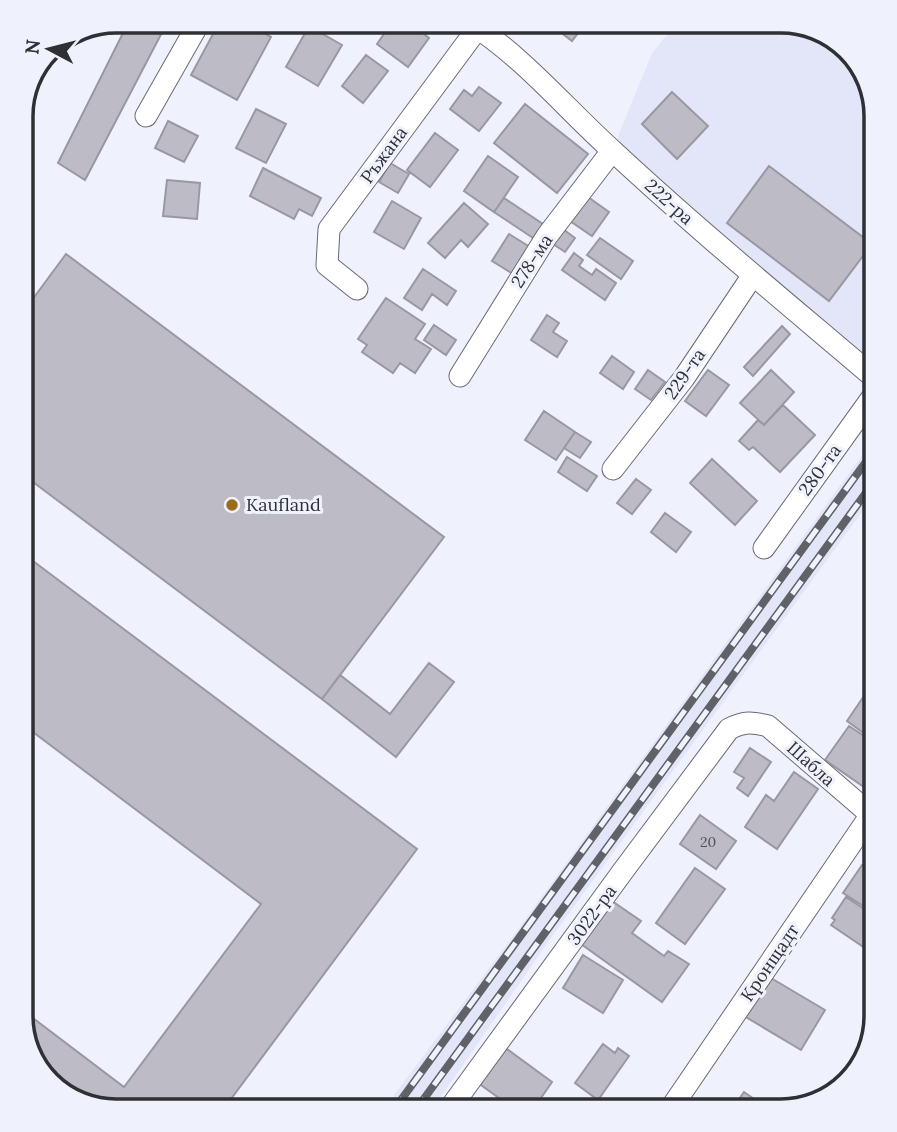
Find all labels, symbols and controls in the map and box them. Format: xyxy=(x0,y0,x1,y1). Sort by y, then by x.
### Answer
north arrow xyxy=(14,14,84,84)
text: N xyxy=(19,38,45,56)
street label: Ръжана xyxy=(355,122,412,188)
street label: 222-ра xyxy=(640,174,698,229)
street label: 278-ма xyxy=(506,230,557,292)
street label: 229-та xyxy=(659,344,710,404)
street label: 280-та xyxy=(793,439,846,500)
place label: Kaufland xyxy=(246,493,321,516)
marker: Kaufland xyxy=(224,497,240,513)
street label: Шабла xyxy=(782,736,840,791)
house number: 20 xyxy=(700,833,716,851)
street label: 3022-ра xyxy=(562,880,621,949)
street label: Кронщадт xyxy=(735,919,804,1006)

